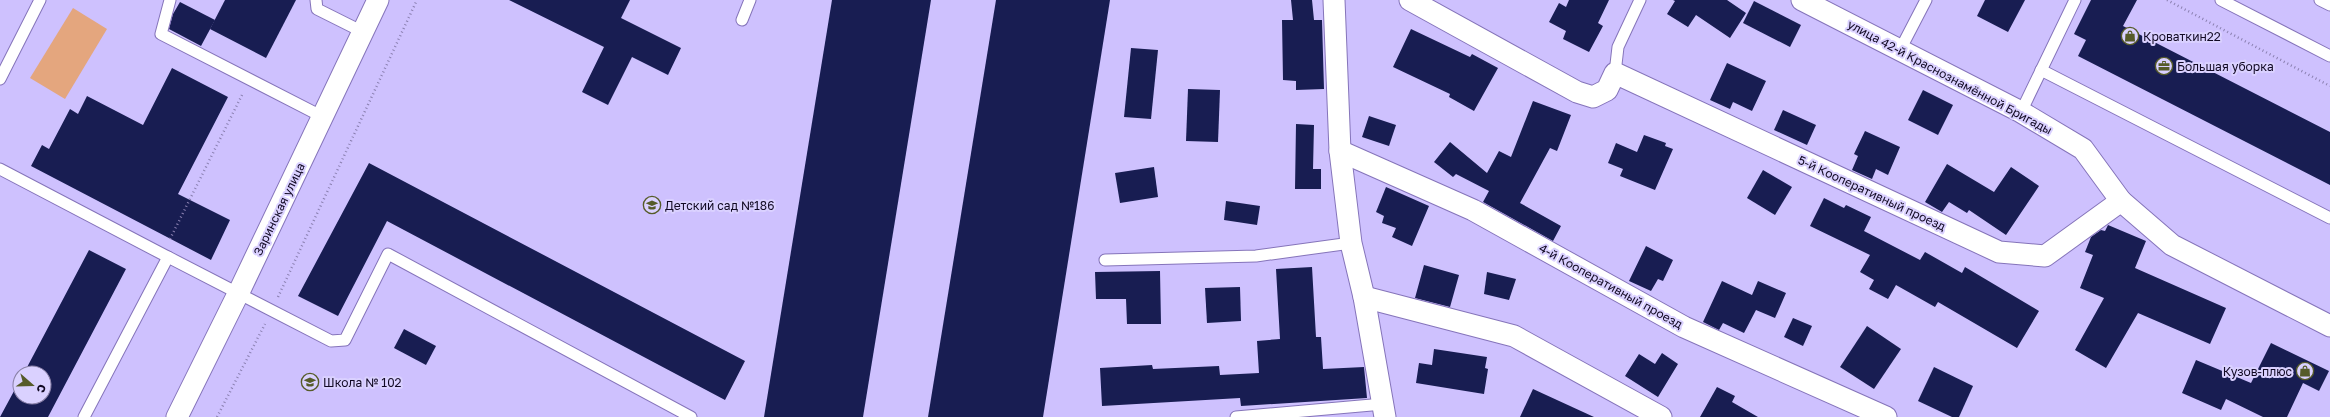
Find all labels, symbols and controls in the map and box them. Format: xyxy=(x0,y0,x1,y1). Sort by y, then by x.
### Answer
street label: улица 42-й Краснознамённой Бригады xyxy=(1845,16,2055,138)
shop icon: Кроваткин22 xyxy=(2120,26,2140,46)
place label: Кроваткин22 xyxy=(2143,29,2221,44)
office icon: Большая уборка xyxy=(2154,56,2174,76)
place label: Большая уборка xyxy=(2177,59,2274,74)
street label: 5-й Кооперативный проезд xyxy=(1796,152,1948,234)
street label: Заринская улица xyxy=(250,160,308,258)
school or university icon: Детский сад №186 xyxy=(642,195,662,215)
place label: Детский сад №186 xyxy=(665,198,774,213)
street label: 4-й Кооперативный проезд xyxy=(1537,240,1685,332)
shop icon: Кузов-плюс xyxy=(2295,361,2315,381)
place label: Кузов-плюс xyxy=(2223,364,2292,379)
north arrow xyxy=(12,365,52,405)
school or university icon: Школа № 102 xyxy=(300,372,320,392)
place label: Школа № 102 xyxy=(323,375,402,390)
text: С xyxy=(34,383,49,395)

